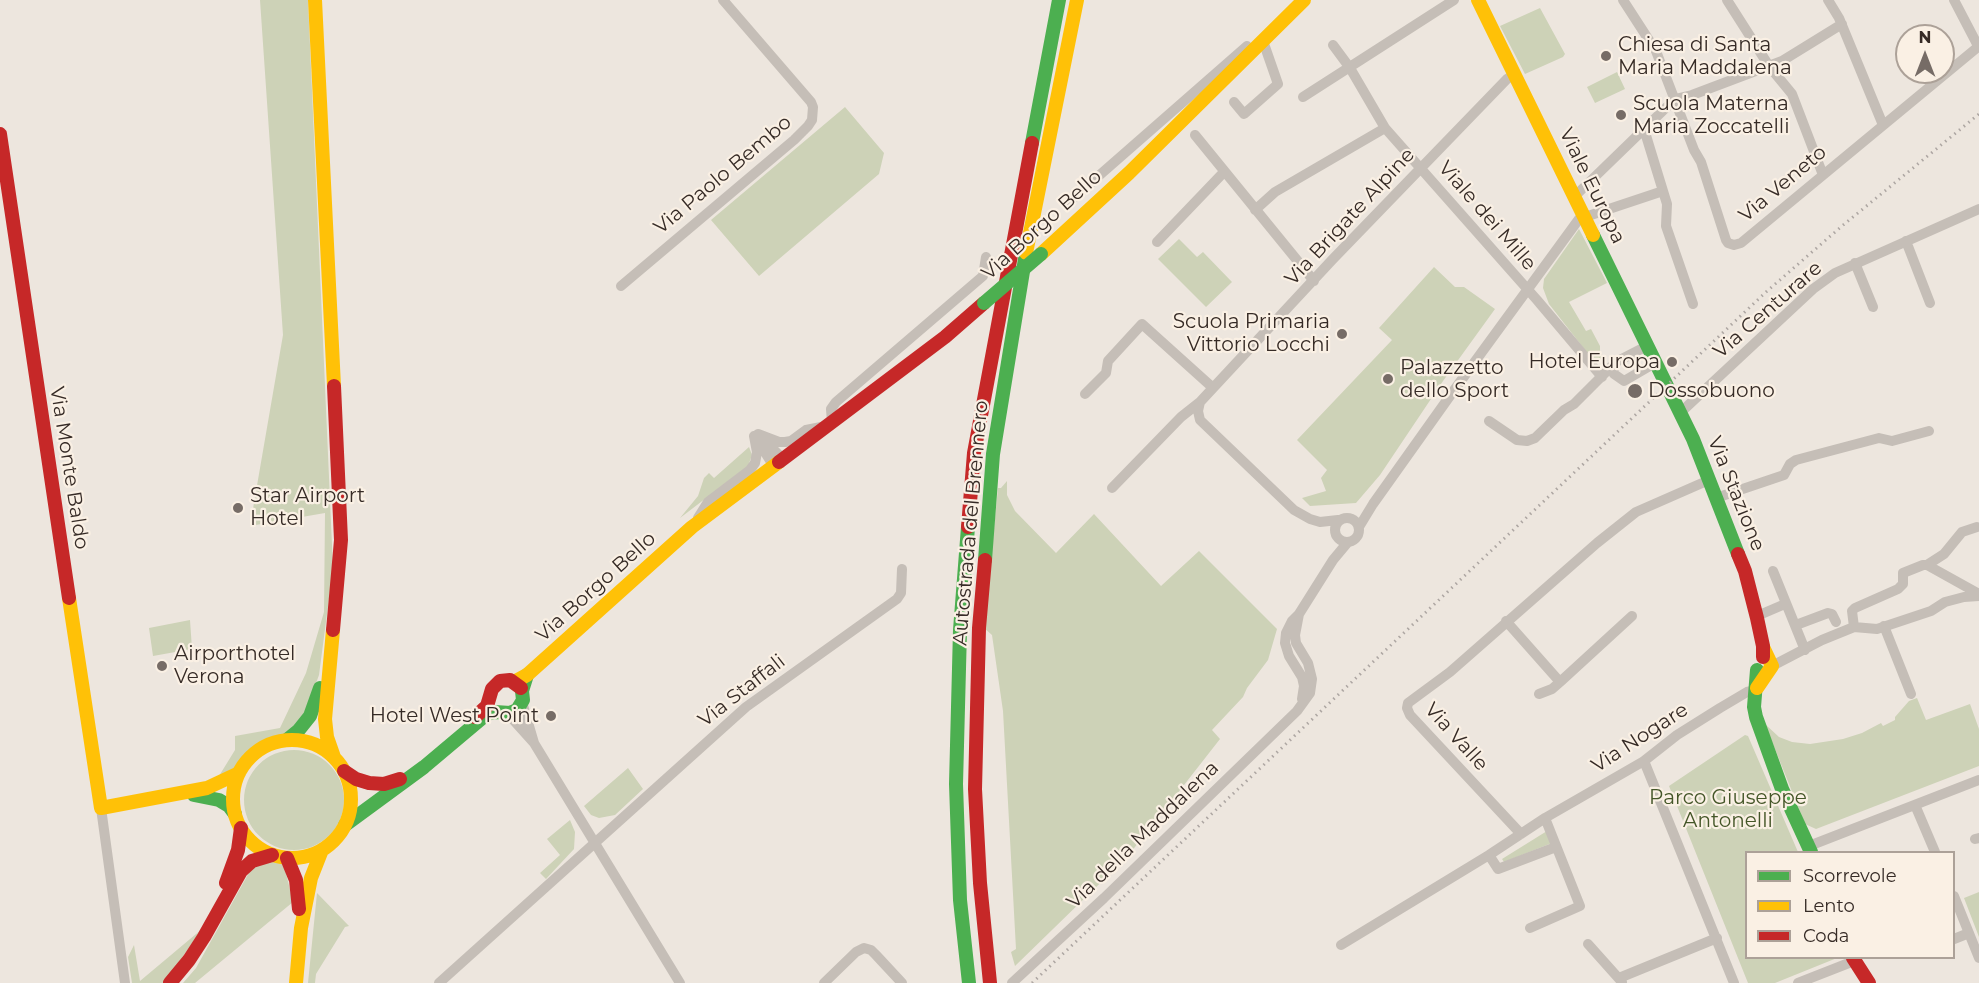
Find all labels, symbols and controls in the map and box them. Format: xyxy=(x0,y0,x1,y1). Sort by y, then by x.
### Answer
north arrow xyxy=(1895,24,1955,84)
text: N xyxy=(1919,28,1931,47)
place label: Chiesa di Santa Maria Maddalena xyxy=(1618,33,1792,80)
marker: Chiesa di Santa Maria Maddalena xyxy=(1599,49,1613,63)
place label: Scuola Materna Maria Zoccatelli xyxy=(1633,92,1790,139)
marker: Scuola Materna Maria Zoccatelli xyxy=(1614,108,1628,122)
street label: Via Paolo Bembo xyxy=(649,111,797,239)
street label: Viale Europa xyxy=(1554,124,1630,248)
street label: Via Veneto xyxy=(1734,140,1832,228)
street label: Via Brigate Alpine xyxy=(1280,143,1420,291)
street label: Viale dei Mille xyxy=(1433,156,1541,276)
street label: Via Borgo Bello xyxy=(977,165,1107,285)
street label: Via Centurare xyxy=(1709,256,1827,364)
place label: Scuola Primaria Vittorio Locchi xyxy=(1173,310,1330,357)
marker: Scuola Primaria Vittorio Locchi xyxy=(1335,327,1349,341)
place label: Hotel Europa xyxy=(1528,350,1660,374)
marker: Hotel Europa xyxy=(1665,355,1679,369)
place label: Palazzetto dello Sport xyxy=(1400,356,1509,403)
marker: Palazzetto dello Sport xyxy=(1381,372,1395,386)
place label: Dossobuono xyxy=(1648,379,1775,403)
marker: Dossobuono xyxy=(1626,382,1644,400)
street label: Via Monte Baldo xyxy=(44,385,94,551)
street label: Autostrada del Brennero xyxy=(948,399,994,647)
street label: Via Stazione xyxy=(1702,433,1770,555)
place label: Star Airport Hotel xyxy=(250,484,365,531)
marker: Star Airport Hotel xyxy=(231,501,245,515)
street label: Via Borgo Bello xyxy=(531,527,661,647)
place label: Airporthotel Verona xyxy=(174,642,295,689)
street label: Via Staffali xyxy=(694,650,790,732)
marker: Airporthotel Verona xyxy=(155,659,169,673)
street label: Via Valle xyxy=(1419,698,1493,776)
street label: Via Nogare xyxy=(1587,698,1693,778)
place label: Hotel West Point xyxy=(370,704,539,728)
marker: Hotel West Point xyxy=(544,709,558,723)
street label: Via della Maddalena xyxy=(1062,756,1224,914)
park label: Parco Giuseppe Antonelli xyxy=(1649,786,1807,833)
legend xyxy=(1745,851,1955,959)
text: Scorrevole xyxy=(1803,865,1897,887)
text: Lento xyxy=(1803,895,1855,917)
text: Coda xyxy=(1803,925,1849,947)

